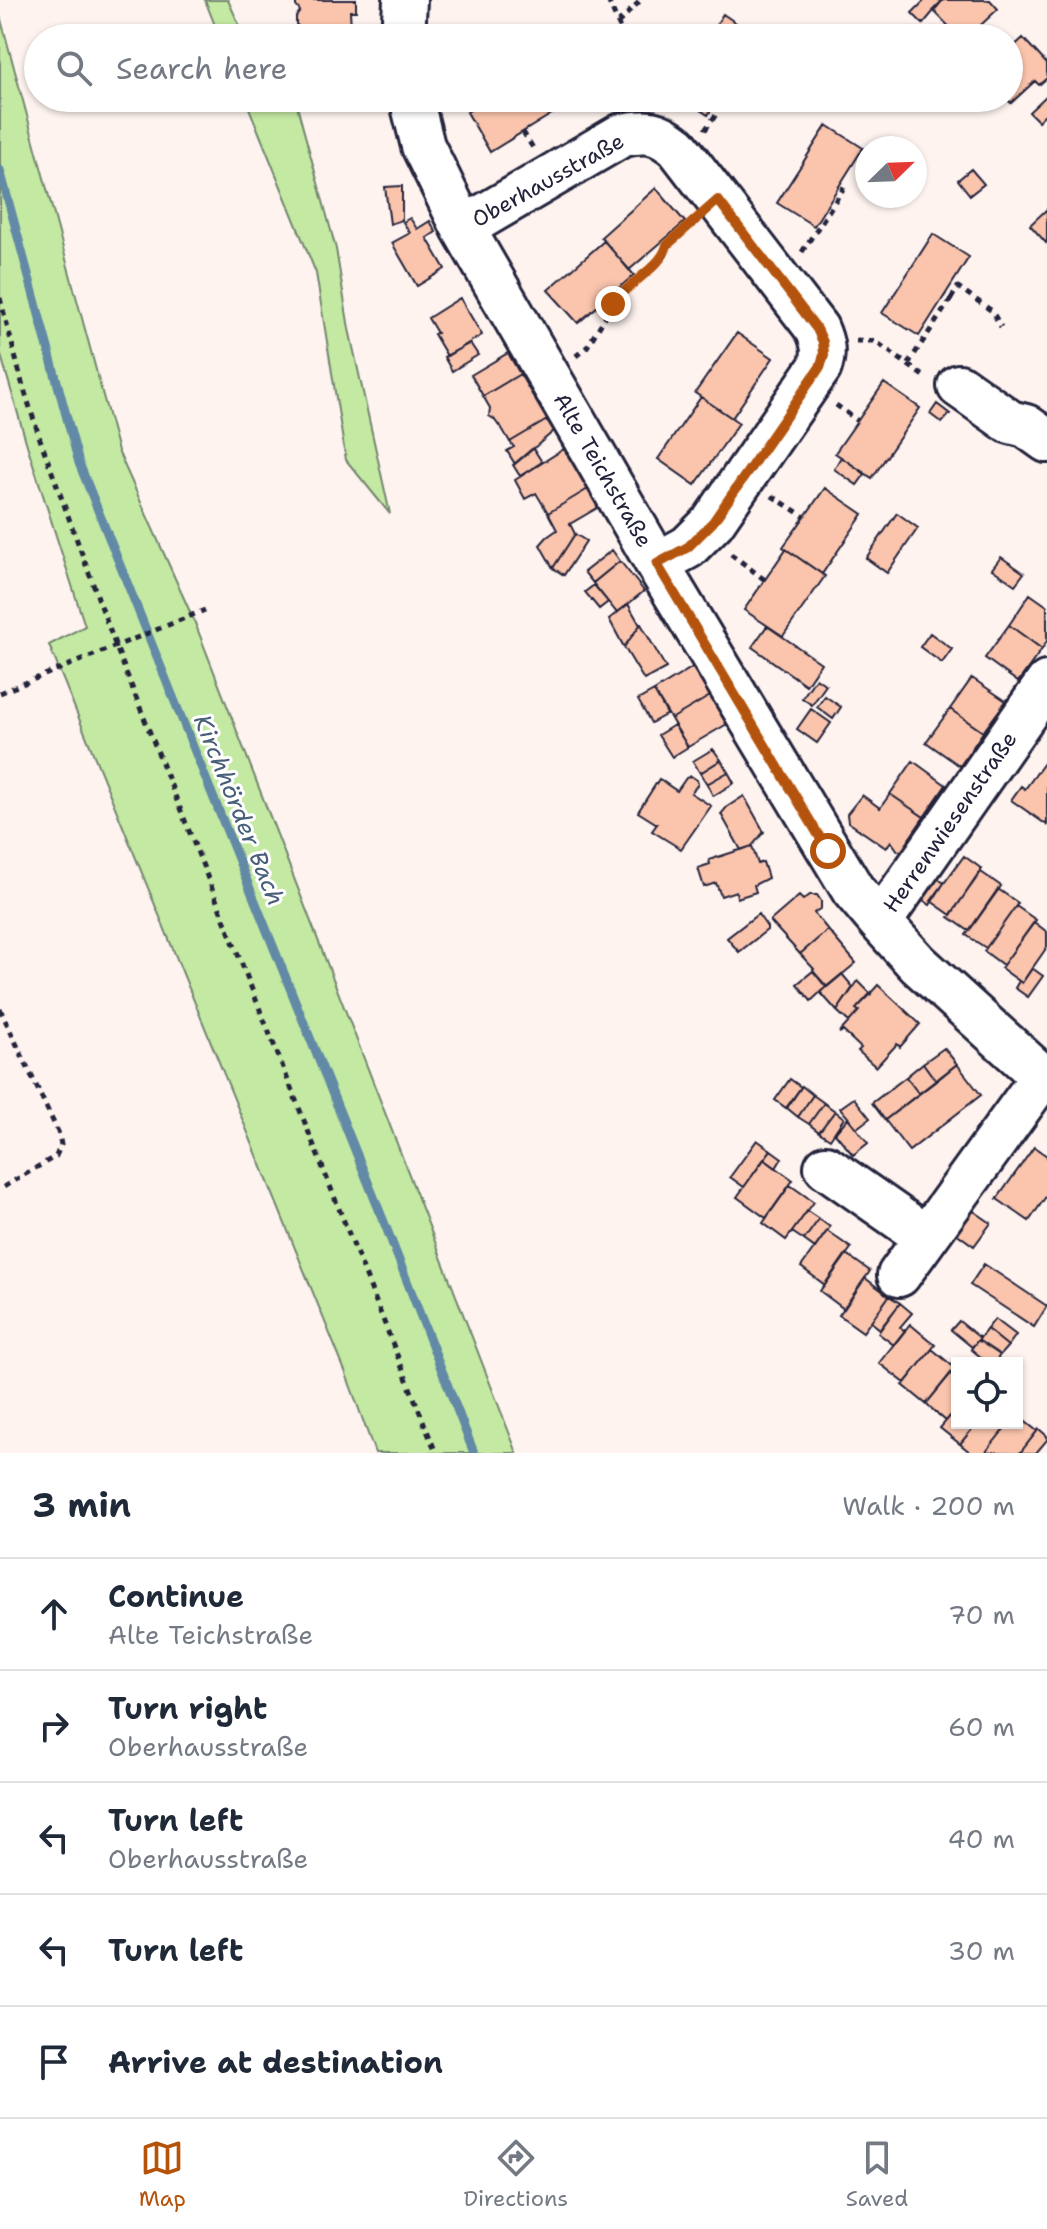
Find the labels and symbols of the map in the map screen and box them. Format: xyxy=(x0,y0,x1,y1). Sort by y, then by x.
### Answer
street label: Oberhausstraße xyxy=(467,126,629,234)
north arrow xyxy=(855,136,927,208)
route end xyxy=(595,286,631,322)
street label: Alte Teichstraße xyxy=(547,388,659,552)
water label: Kirchhörder Bach xyxy=(186,710,292,910)
street label: Herrenwiesenstraße xyxy=(877,726,1023,918)
route start xyxy=(810,833,846,869)

